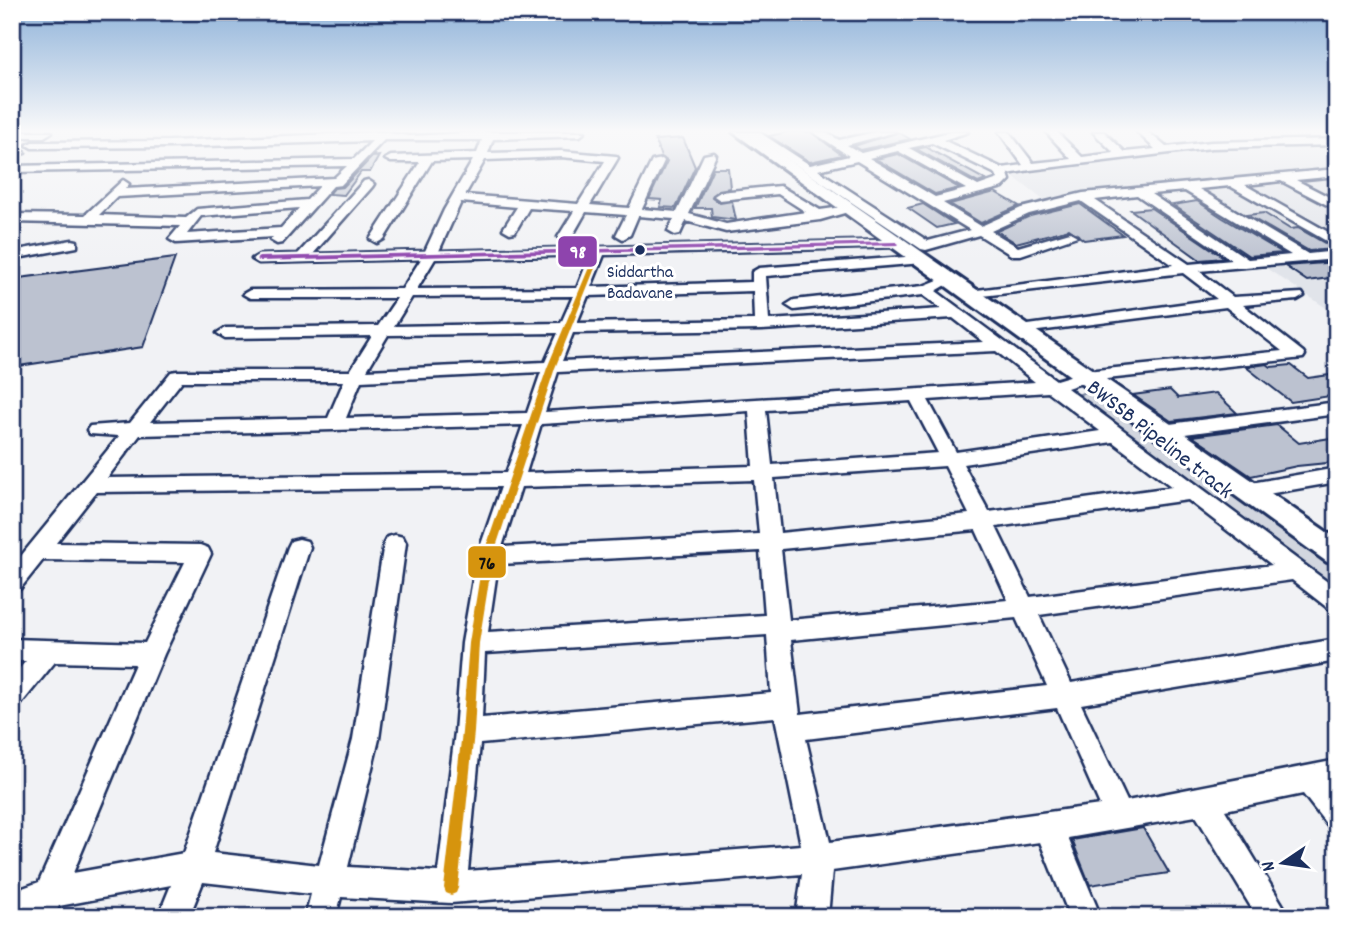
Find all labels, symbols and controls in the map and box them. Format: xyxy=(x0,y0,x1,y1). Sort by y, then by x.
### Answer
line badge: 98 xyxy=(557,235,598,268)
text: 98 xyxy=(570,241,587,268)
marker: Siddartha Badavane xyxy=(633,243,647,257)
place label: Siddartha Badavane xyxy=(607,261,674,307)
street label: BWSSB Pipeline track xyxy=(1079,373,1239,509)
line badge: 76 xyxy=(467,545,507,579)
text: 76 xyxy=(479,552,495,579)
north arrow xyxy=(1248,828,1318,898)
text: N xyxy=(1256,858,1284,874)

